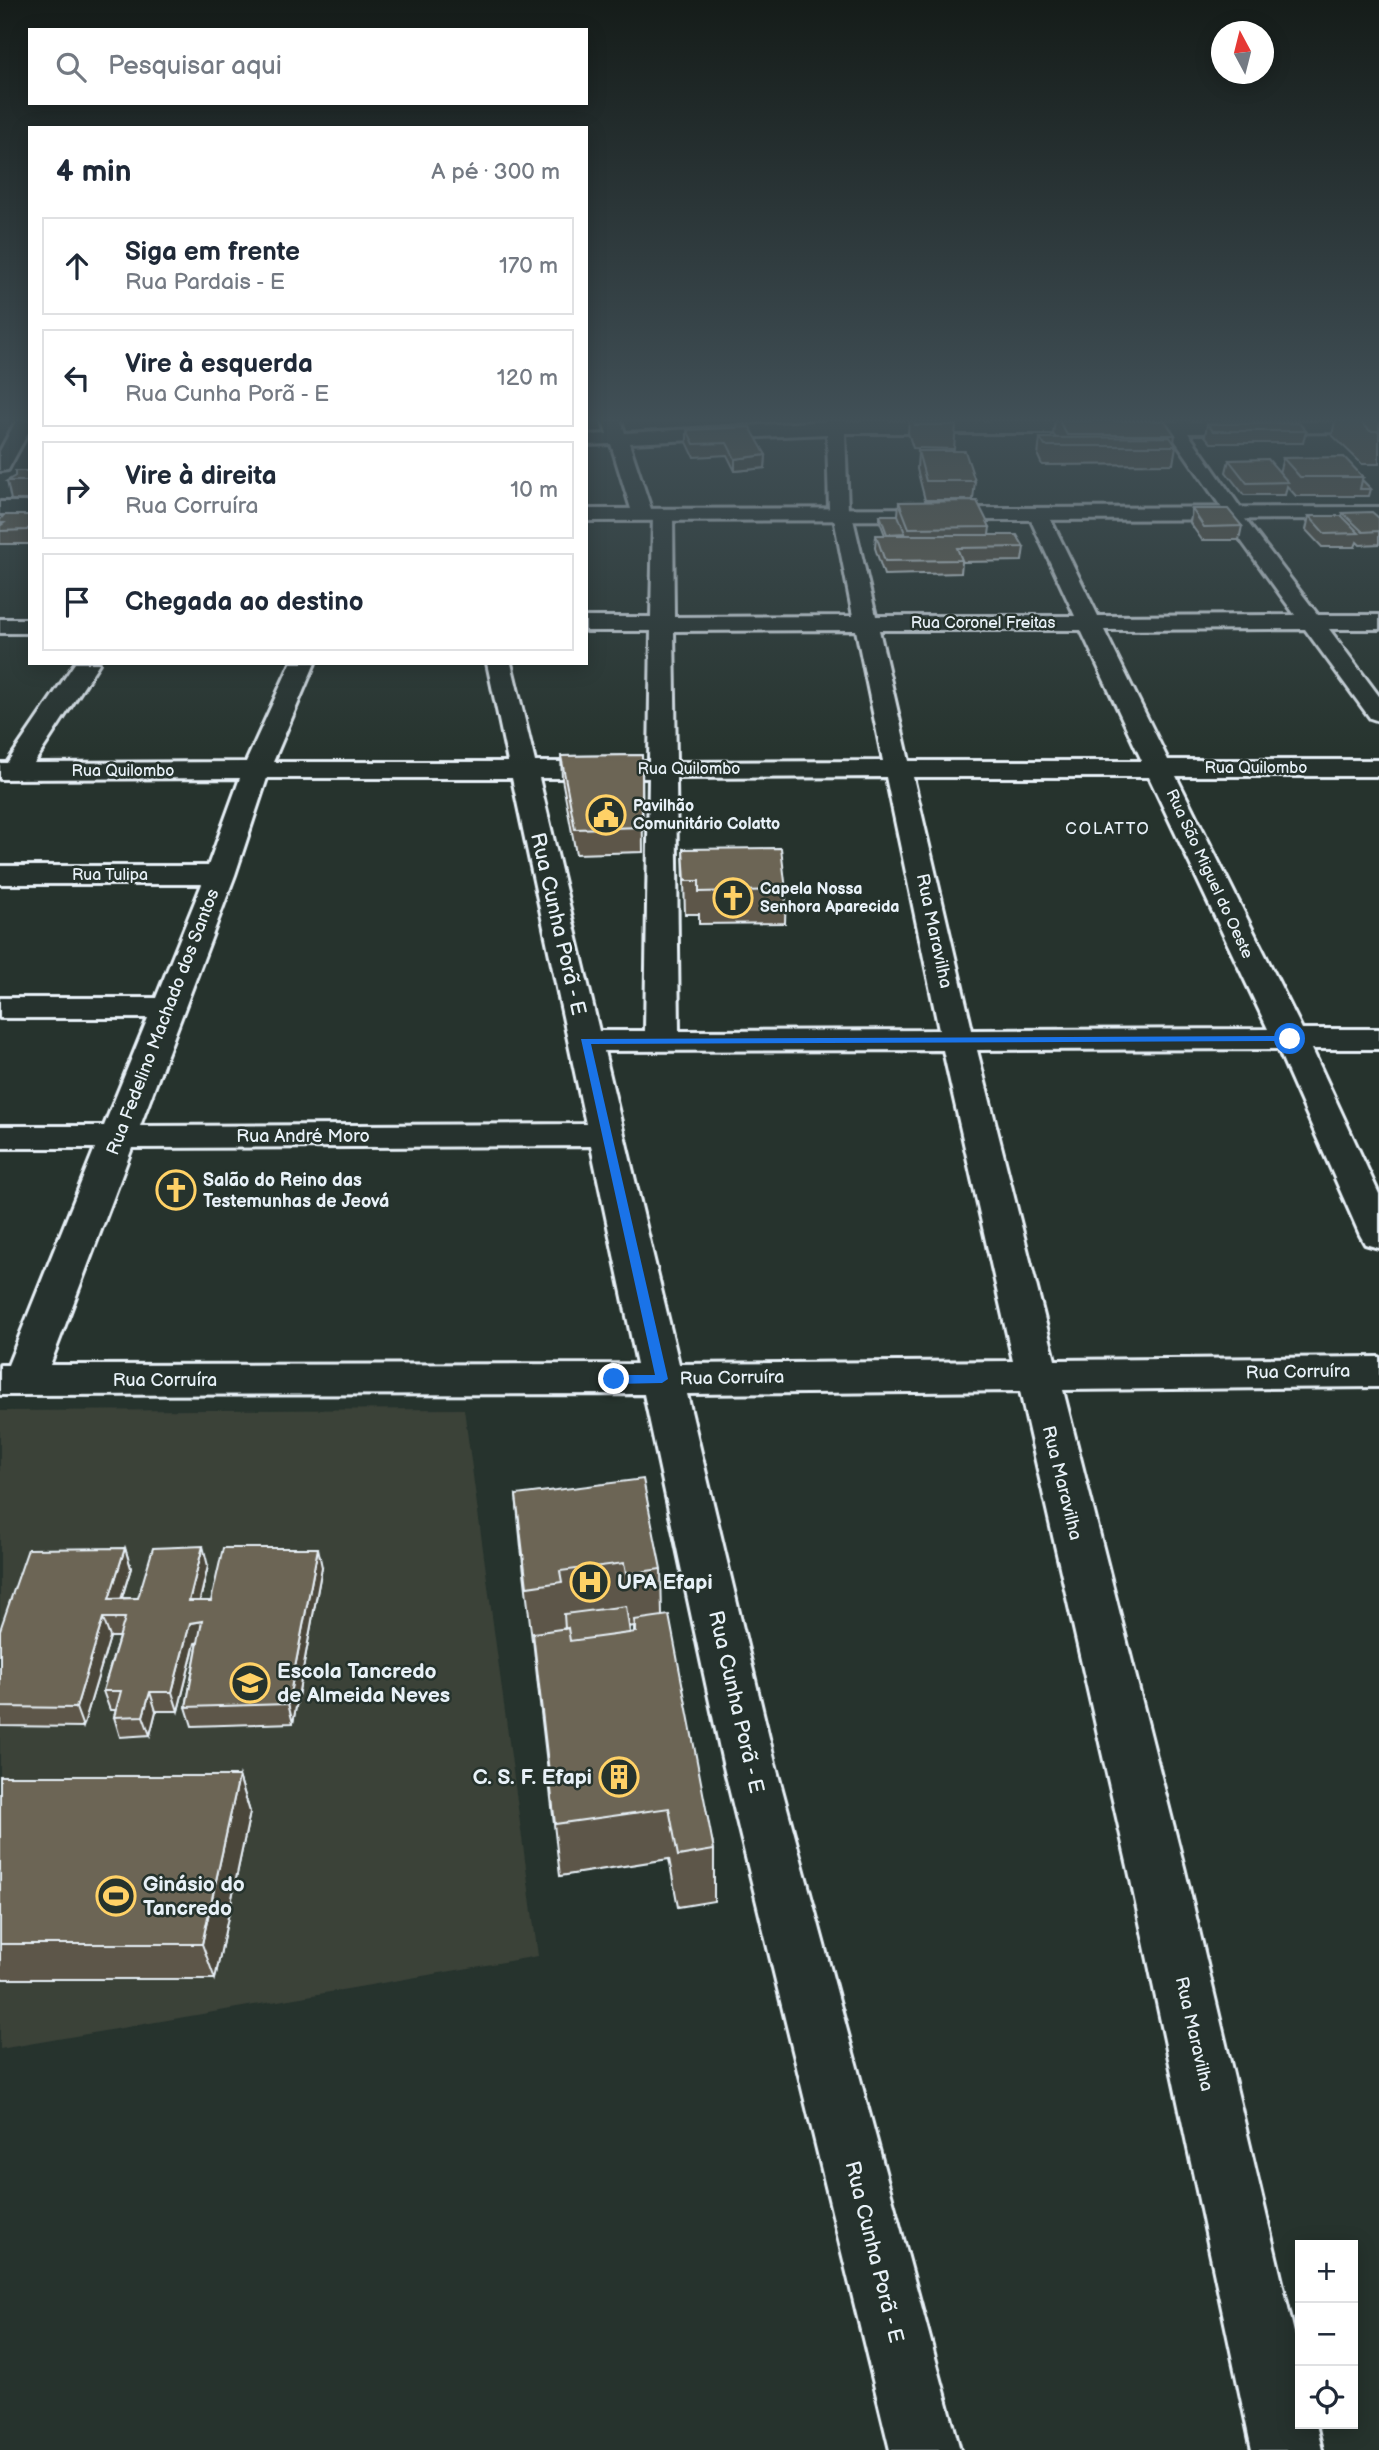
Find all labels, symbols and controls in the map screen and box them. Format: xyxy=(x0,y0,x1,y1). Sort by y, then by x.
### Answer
north arrow xyxy=(1211,21,1274,84)
search box xyxy=(28,28,588,105)
icon: search xyxy=(52,48,90,86)
text: Pesquisar aqui xyxy=(108,51,282,82)
text: 4 min xyxy=(56,154,131,190)
text: A pé · 300 m xyxy=(431,158,560,186)
text: Siga em frente xyxy=(125,237,300,268)
icon: ahead xyxy=(58,247,96,285)
text: 170 m xyxy=(499,252,558,280)
text: Rua Pardais - E xyxy=(125,268,285,296)
text: Vire à esquerda xyxy=(125,349,313,380)
icon: left xyxy=(58,359,96,397)
text: 120 m xyxy=(497,364,558,392)
text: Rua Cunha Porã - E xyxy=(125,380,329,408)
text: Vire à direita xyxy=(125,461,277,492)
icon: right xyxy=(58,471,96,509)
text: 10 m xyxy=(510,476,558,504)
text: Rua Corruíra xyxy=(125,492,259,520)
icon: arrive xyxy=(58,583,96,621)
text: Chegada ao destino xyxy=(125,587,363,618)
street label: Rua Coronel Freitas xyxy=(911,614,1055,633)
street label: Rua Quilombo xyxy=(1205,759,1307,778)
street label: Rua Quilombo xyxy=(638,760,740,779)
street label: Rua Quilombo xyxy=(72,762,174,781)
street label: Rua São Miguel do Oeste xyxy=(1161,786,1257,962)
public building icon: Pavilhão Comunitário Colatto xyxy=(585,794,627,836)
place label: Pavilhão Comunitário Colatto xyxy=(633,797,780,834)
district label: COLATTO xyxy=(1065,820,1151,839)
street label: Rua Cunha Porã - E xyxy=(525,830,591,1018)
street label: Rua Tulipa xyxy=(72,866,148,885)
street label: Rua Maravilha xyxy=(912,872,956,990)
church icon: Capela Nossa Senhora Aparecida xyxy=(712,877,754,919)
place label: Capela Nossa Senhora Aparecida xyxy=(760,880,899,917)
street label: Rua Fedelino Machado dos Santos xyxy=(102,886,224,1158)
route start xyxy=(1274,1023,1305,1054)
street label: Rua André Moro xyxy=(236,1126,370,1147)
church icon: Salão do Reino das Testemunhas de Jeová xyxy=(155,1169,197,1211)
place label: Salão do Reino das Testemunhas de Jeová xyxy=(203,1170,389,1212)
street label: Rua Corruíra xyxy=(1246,1361,1350,1383)
route end xyxy=(598,1363,629,1394)
street label: Rua Corruíra xyxy=(680,1367,784,1389)
street label: Rua Corruíra xyxy=(113,1370,217,1391)
street label: Rua Maravilha xyxy=(1038,1424,1086,1542)
hospital icon: UPA Efapi xyxy=(569,1561,611,1603)
place label: UPA Efapi xyxy=(617,1570,713,1595)
street label: Rua Cunha Porã - E xyxy=(703,1608,769,1796)
place label: Escola Tancredo de Almeida Neves xyxy=(277,1659,450,1708)
school or university icon: Escola Tancredo de Almeida Neves xyxy=(229,1662,271,1704)
building icon: C. S. F. Efapi xyxy=(598,1756,640,1798)
place label: C. S. F. Efapi xyxy=(473,1765,592,1790)
place label: Ginásio do Tancredo xyxy=(143,1872,245,1921)
sports icon: Ginásio do Tancredo xyxy=(95,1875,137,1917)
street label: Rua Maravilha xyxy=(1171,1975,1217,2093)
street label: Rua Cunha Porã - E xyxy=(839,2159,909,2345)
map controls xyxy=(1295,2240,1358,2429)
button: + xyxy=(1295,2240,1358,2303)
button: − xyxy=(1295,2303,1358,2366)
button: locate xyxy=(1295,2366,1358,2429)

